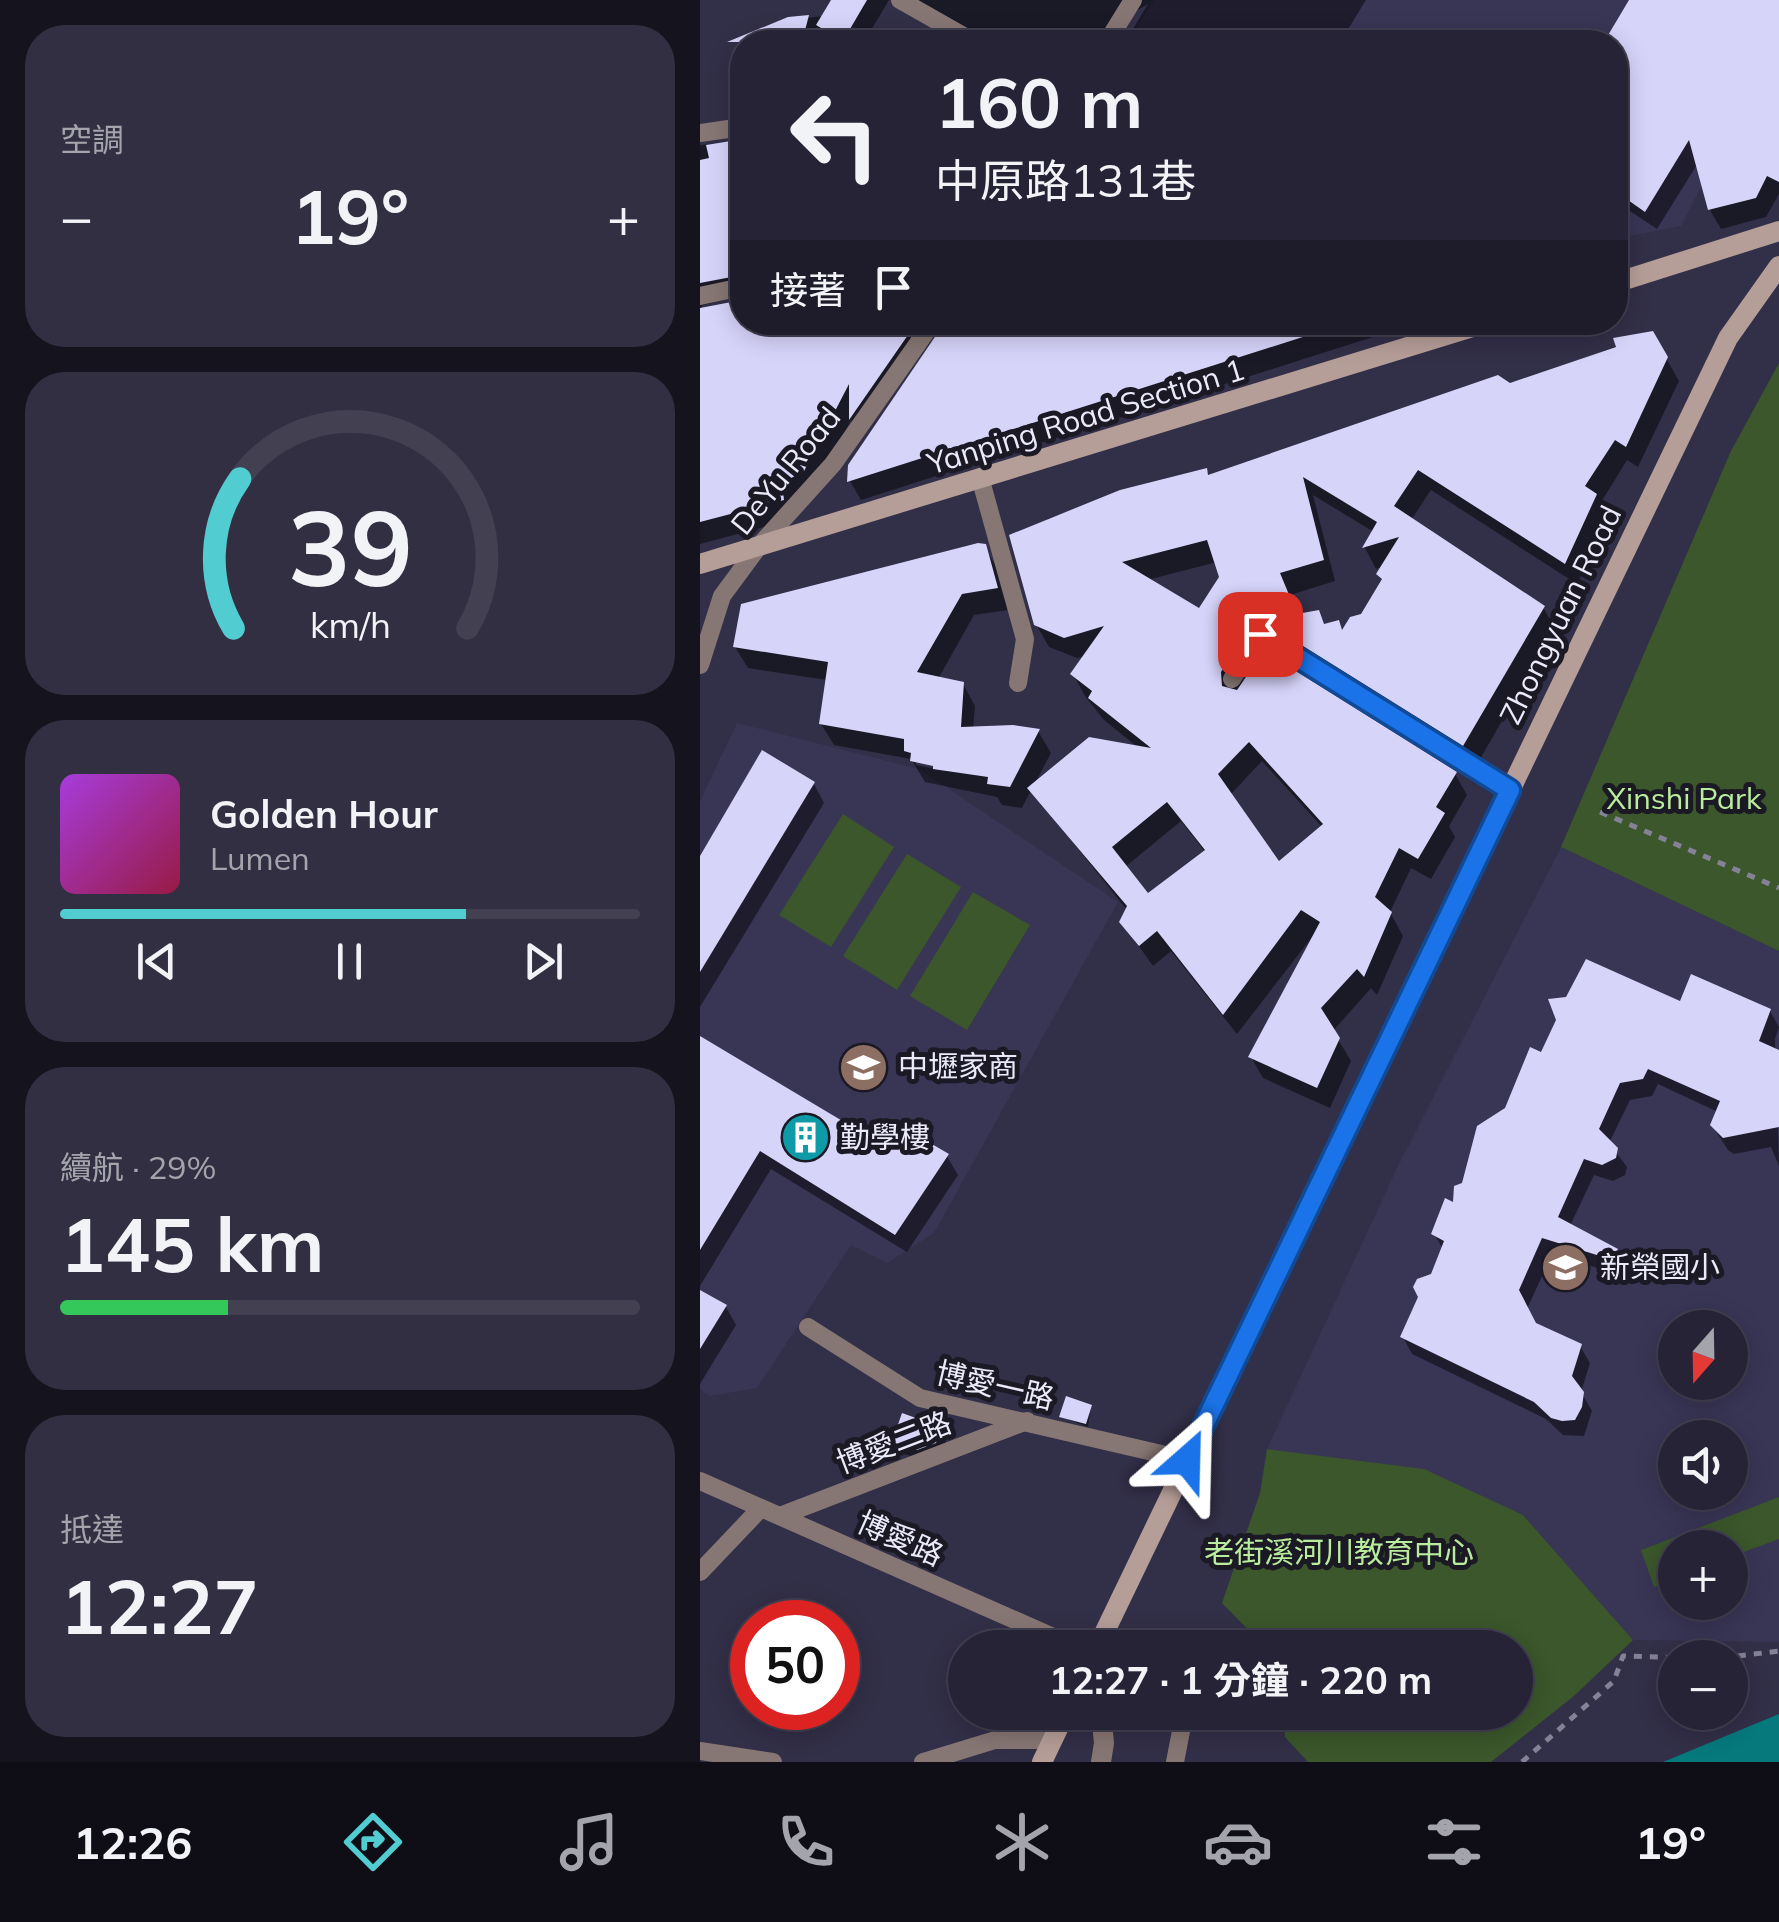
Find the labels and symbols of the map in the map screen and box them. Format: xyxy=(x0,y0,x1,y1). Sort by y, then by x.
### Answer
street label: Yanping Road Section 1 xyxy=(922,350,1249,483)
street label: DeYu Road xyxy=(722,399,848,542)
street label: Zhongyuan Road xyxy=(1491,499,1629,730)
pin xyxy=(1218,592,1303,677)
park label: Xinshi Park xyxy=(1607,779,1762,817)
school or university icon: 中壢家商 xyxy=(837,1041,889,1093)
place label: 中壢家商 xyxy=(898,1047,1018,1085)
building icon: 勤學樓 xyxy=(779,1112,831,1164)
place label: 勤學樓 xyxy=(840,1118,930,1156)
school or university icon: 新榮國小 xyxy=(1539,1242,1591,1294)
place label: 新榮國小 xyxy=(1600,1248,1720,1286)
north arrow xyxy=(1658,1310,1748,1400)
street label: 博愛一路 xyxy=(932,1353,1058,1417)
street label: 博愛二路 xyxy=(831,1403,956,1481)
position arrow xyxy=(1135,1408,1239,1512)
street label: 博愛路 xyxy=(852,1502,949,1574)
park label: 老街溪河川教育中心 xyxy=(1204,1533,1474,1571)
speed limit sign: 50 xyxy=(730,1600,860,1730)

